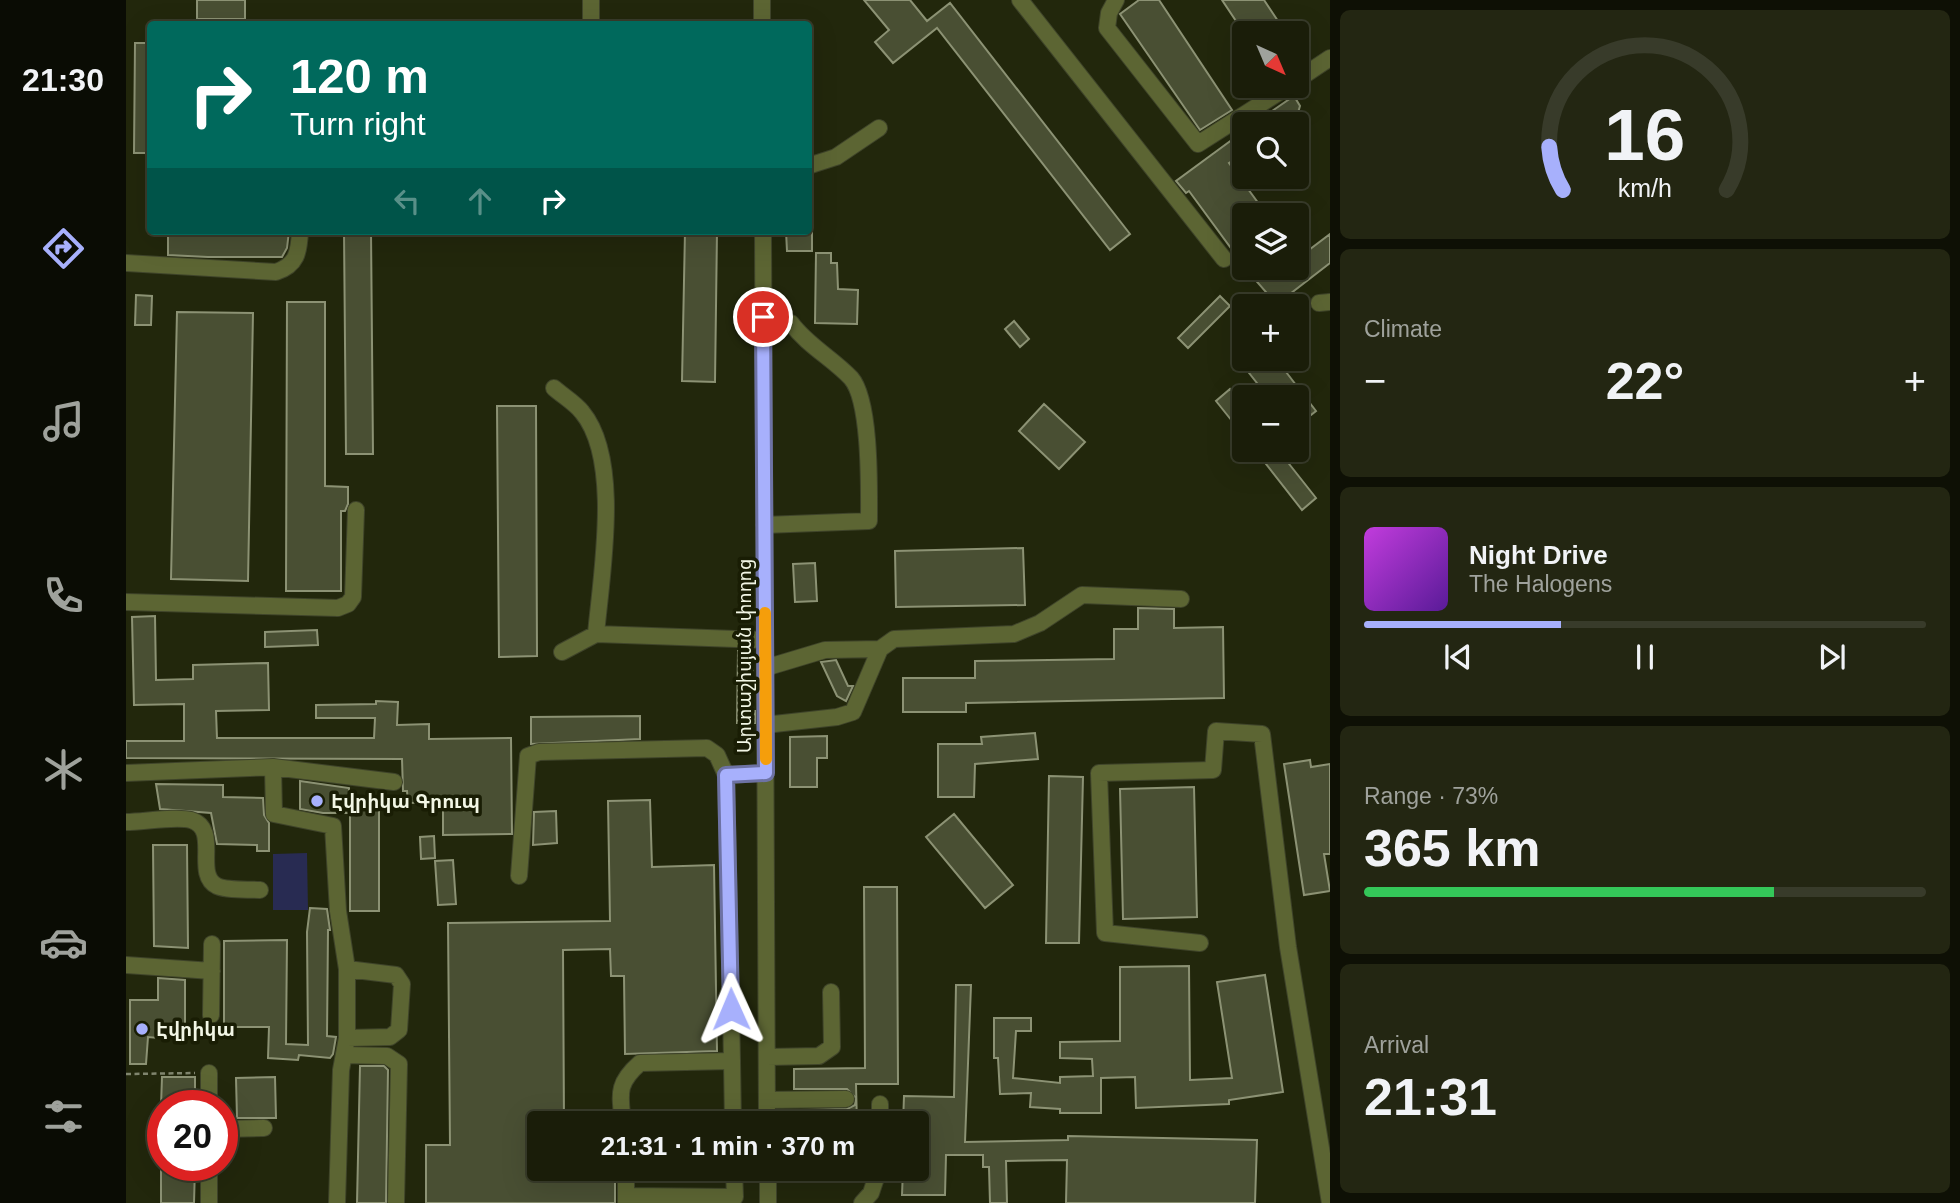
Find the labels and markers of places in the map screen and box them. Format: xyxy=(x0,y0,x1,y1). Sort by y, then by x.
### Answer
pin xyxy=(733,287,793,347)
place label: Էվրիկա Գրուպ xyxy=(331,791,480,813)
marker: Էվրիկա Գրուպ xyxy=(309,793,325,809)
place label: Էվրիկա xyxy=(156,1019,235,1041)
marker: Էվրիկա xyxy=(134,1021,150,1037)

